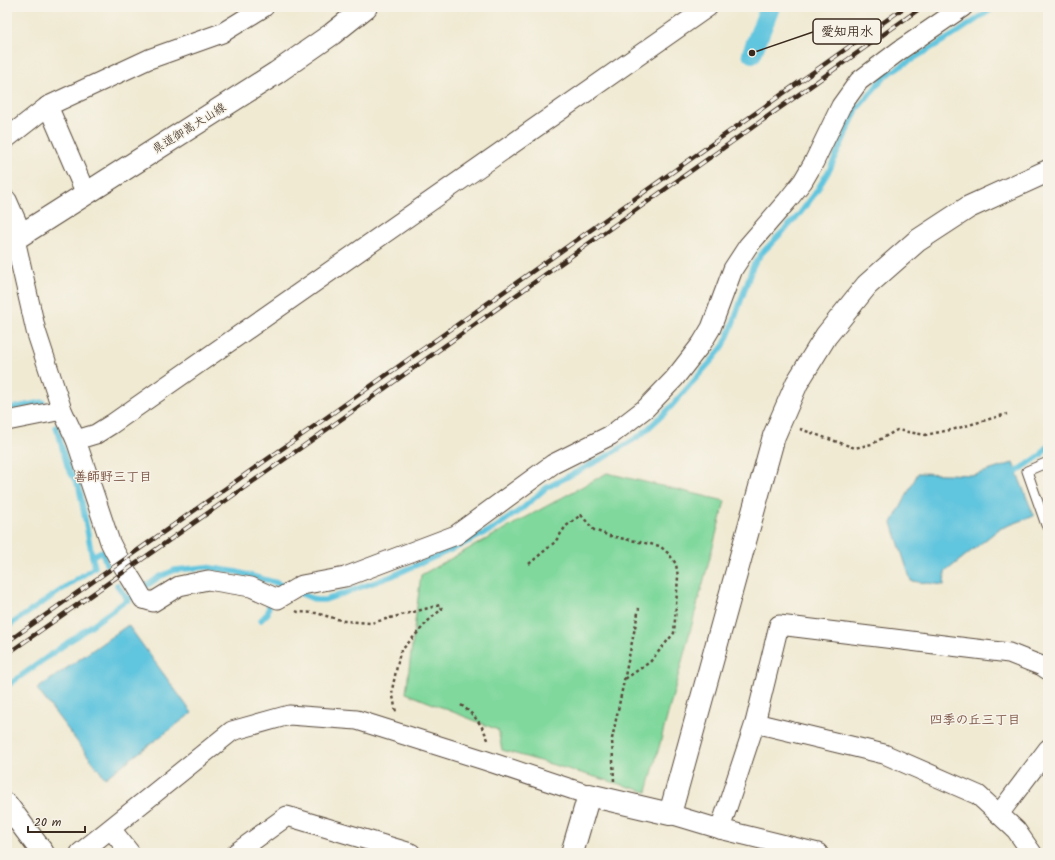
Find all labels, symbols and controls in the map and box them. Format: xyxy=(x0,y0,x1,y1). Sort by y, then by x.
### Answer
callout: 愛知用水 xyxy=(813,19,881,44)
text: 愛知用水 xyxy=(821,22,873,43)
street label: 県道御嵩犬山線 xyxy=(149,98,230,159)
district label: 善師野三丁目 xyxy=(74,467,152,488)
district label: 四季の丘三丁目 xyxy=(929,710,1021,731)
scale bar xyxy=(28,808,85,834)
text: 20 m xyxy=(34,813,62,832)

